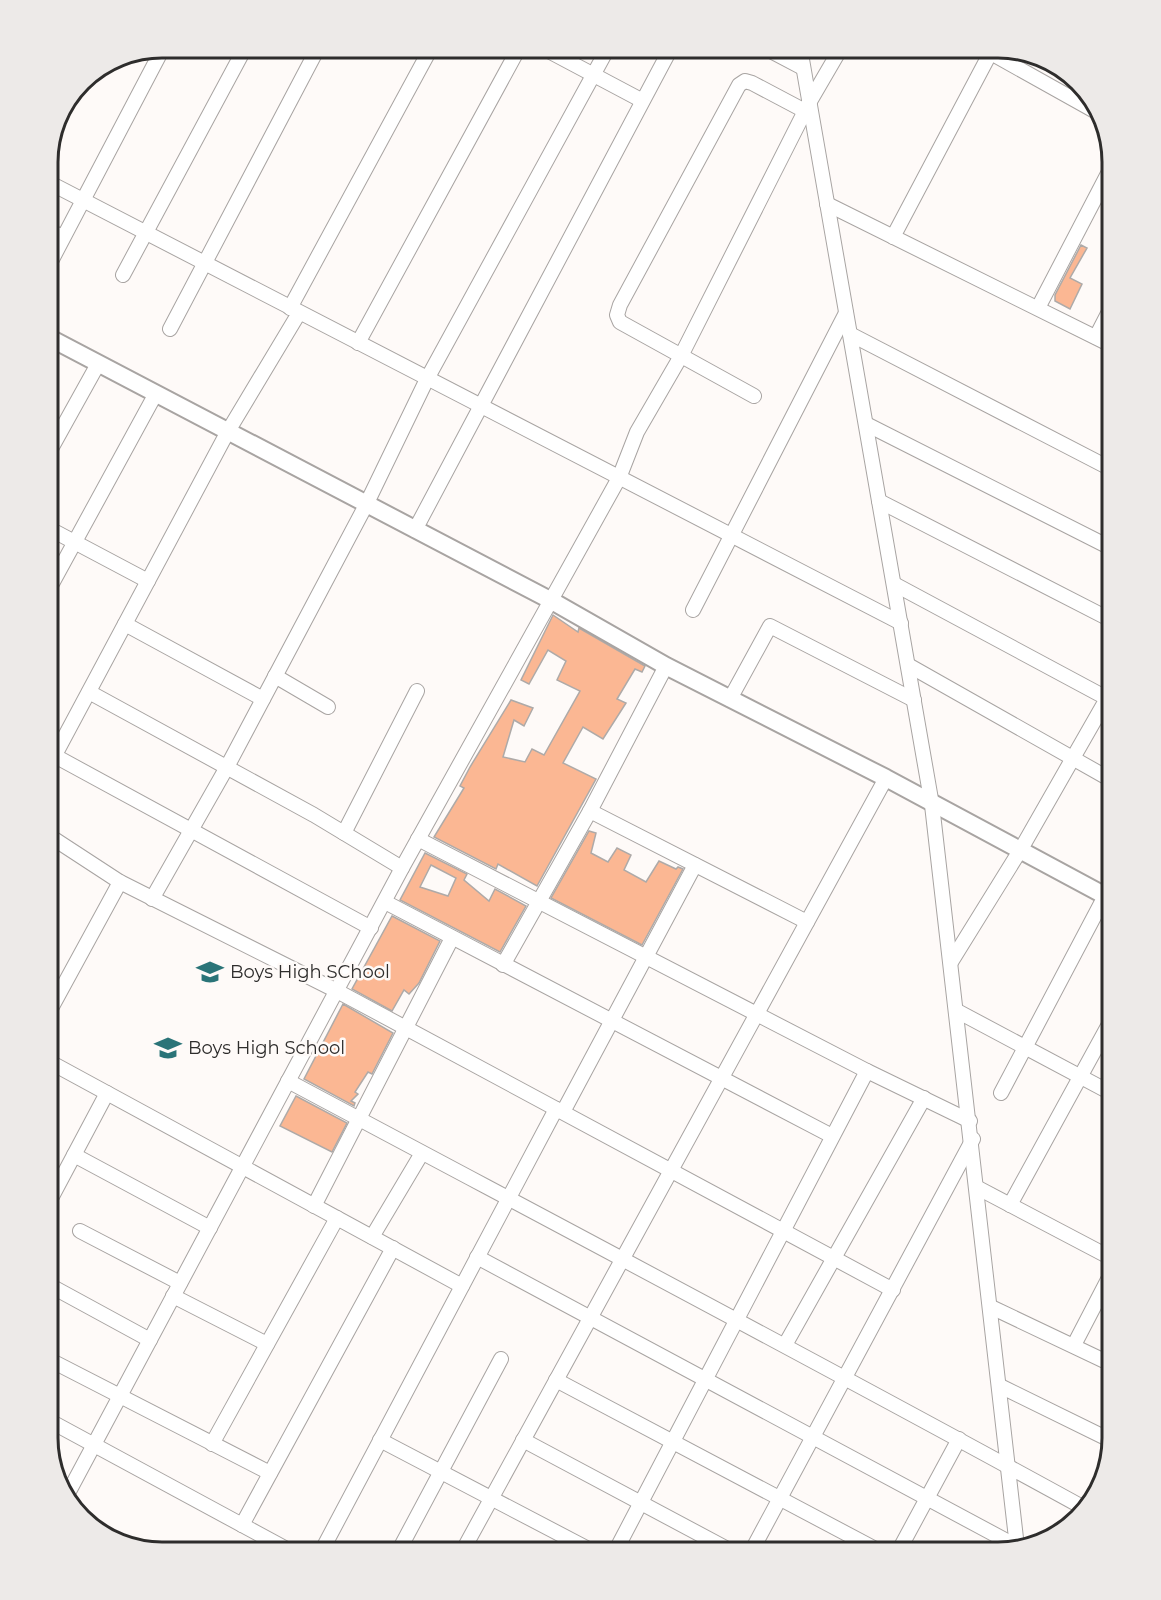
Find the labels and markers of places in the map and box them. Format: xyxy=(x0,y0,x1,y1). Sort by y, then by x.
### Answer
school or university icon: Boys High SChool xyxy=(195,957,225,987)
place label: Boys High SChool xyxy=(230,961,390,983)
school or university icon: Boys High School xyxy=(153,1033,183,1063)
place label: Boys High School xyxy=(188,1037,345,1059)

